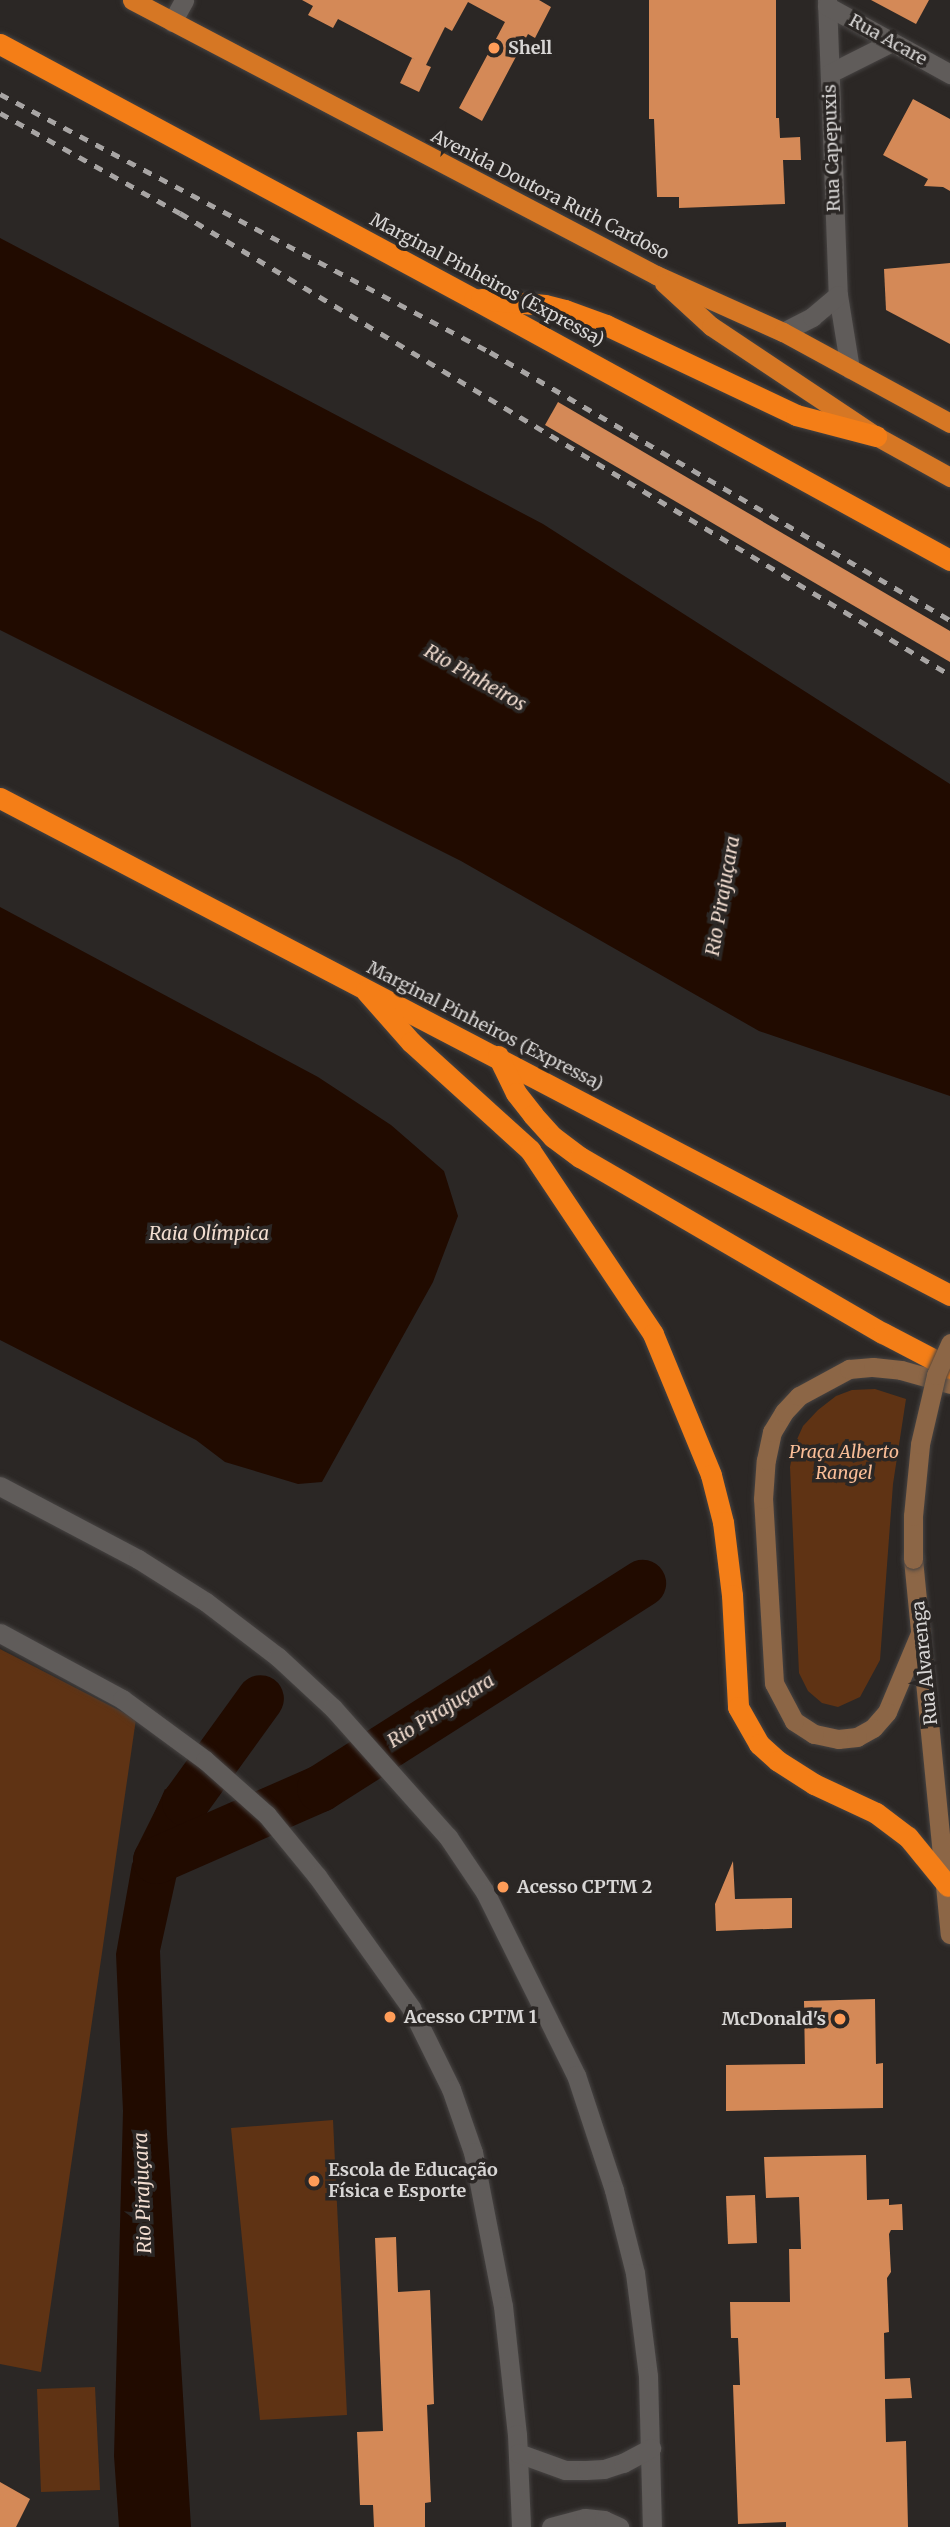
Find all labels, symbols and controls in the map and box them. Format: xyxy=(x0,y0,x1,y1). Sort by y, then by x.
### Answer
street label: Rua Acare xyxy=(845,10,931,70)
place label: Shell xyxy=(508,37,552,59)
marker: Shell xyxy=(486,40,502,56)
street label: Rua Capepuxis xyxy=(819,84,845,212)
street label: Avenida Doutora Ruth Cardoso xyxy=(427,125,673,265)
street label: Marginal Pinheiros (Expressa) xyxy=(366,209,608,351)
water label: Rio Pinheiros xyxy=(420,640,530,716)
water label: Rio Pirajuçara xyxy=(701,834,745,958)
street label: Marginal Pinheiros (Expressa) xyxy=(363,957,607,1095)
water label: Raia Olímpica xyxy=(149,1223,269,1245)
park label: Praça Alberto Rangel xyxy=(789,1442,899,1484)
street label: Rua Alvarenga xyxy=(908,1600,942,1726)
water label: Rio Pirajuçara xyxy=(383,1669,499,1753)
place label: Acesso CPTM 2 xyxy=(517,1876,652,1898)
marker: Acesso CPTM 2 xyxy=(495,1879,511,1895)
place label: Acesso CPTM 1 xyxy=(404,2006,537,2028)
place label: McDonald's xyxy=(722,2008,826,2030)
marker: Acesso CPTM 1 xyxy=(382,2009,398,2025)
marker: McDonald's xyxy=(832,2011,848,2027)
water label: Rio Pirajuçara xyxy=(129,2132,157,2254)
place label: Escola de Educação Física e Esporte xyxy=(328,2160,498,2202)
marker: Escola de Educação Física e Esporte xyxy=(306,2173,322,2189)

